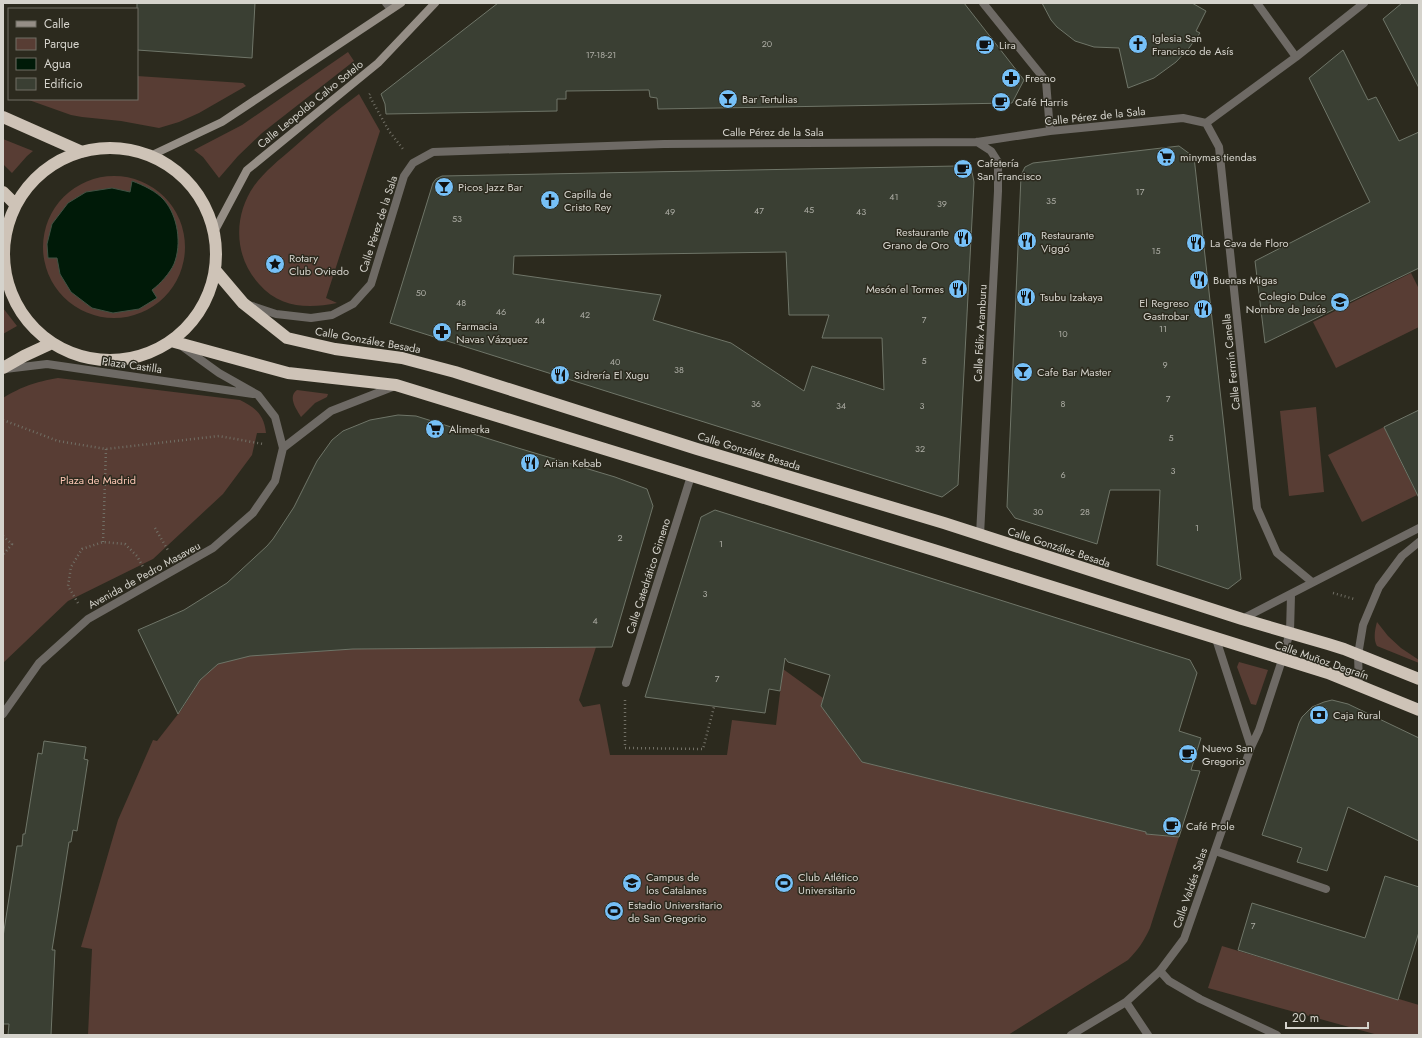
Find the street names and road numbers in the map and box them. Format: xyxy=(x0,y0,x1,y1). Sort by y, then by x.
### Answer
street label: Calle Leopoldo Calvo Sotelo xyxy=(254,56,366,152)
street label: Calle Pérez de la Sala xyxy=(1044,103,1146,129)
street label: Calle Pérez de la Sala xyxy=(722,124,824,140)
street label: Calle Pérez de la Sala xyxy=(355,173,401,275)
street label: Calle Félix Aramburu xyxy=(969,284,991,382)
street label: Calle Fermín Canella xyxy=(1218,313,1244,411)
street label: Calle González Besada xyxy=(314,323,422,357)
street label: Plaza Castilla xyxy=(101,353,163,377)
street label: Calle González Besada xyxy=(695,428,803,474)
street label: Calle Catedrático Gimeno xyxy=(622,516,674,636)
street label: Calle González Besada xyxy=(1006,523,1112,571)
street label: Avenida de Pedro Masaveu xyxy=(85,537,203,613)
street label: Calle Muñoz Degraín xyxy=(1273,636,1371,684)
street label: Calle Valdés Salas xyxy=(1169,845,1211,930)

